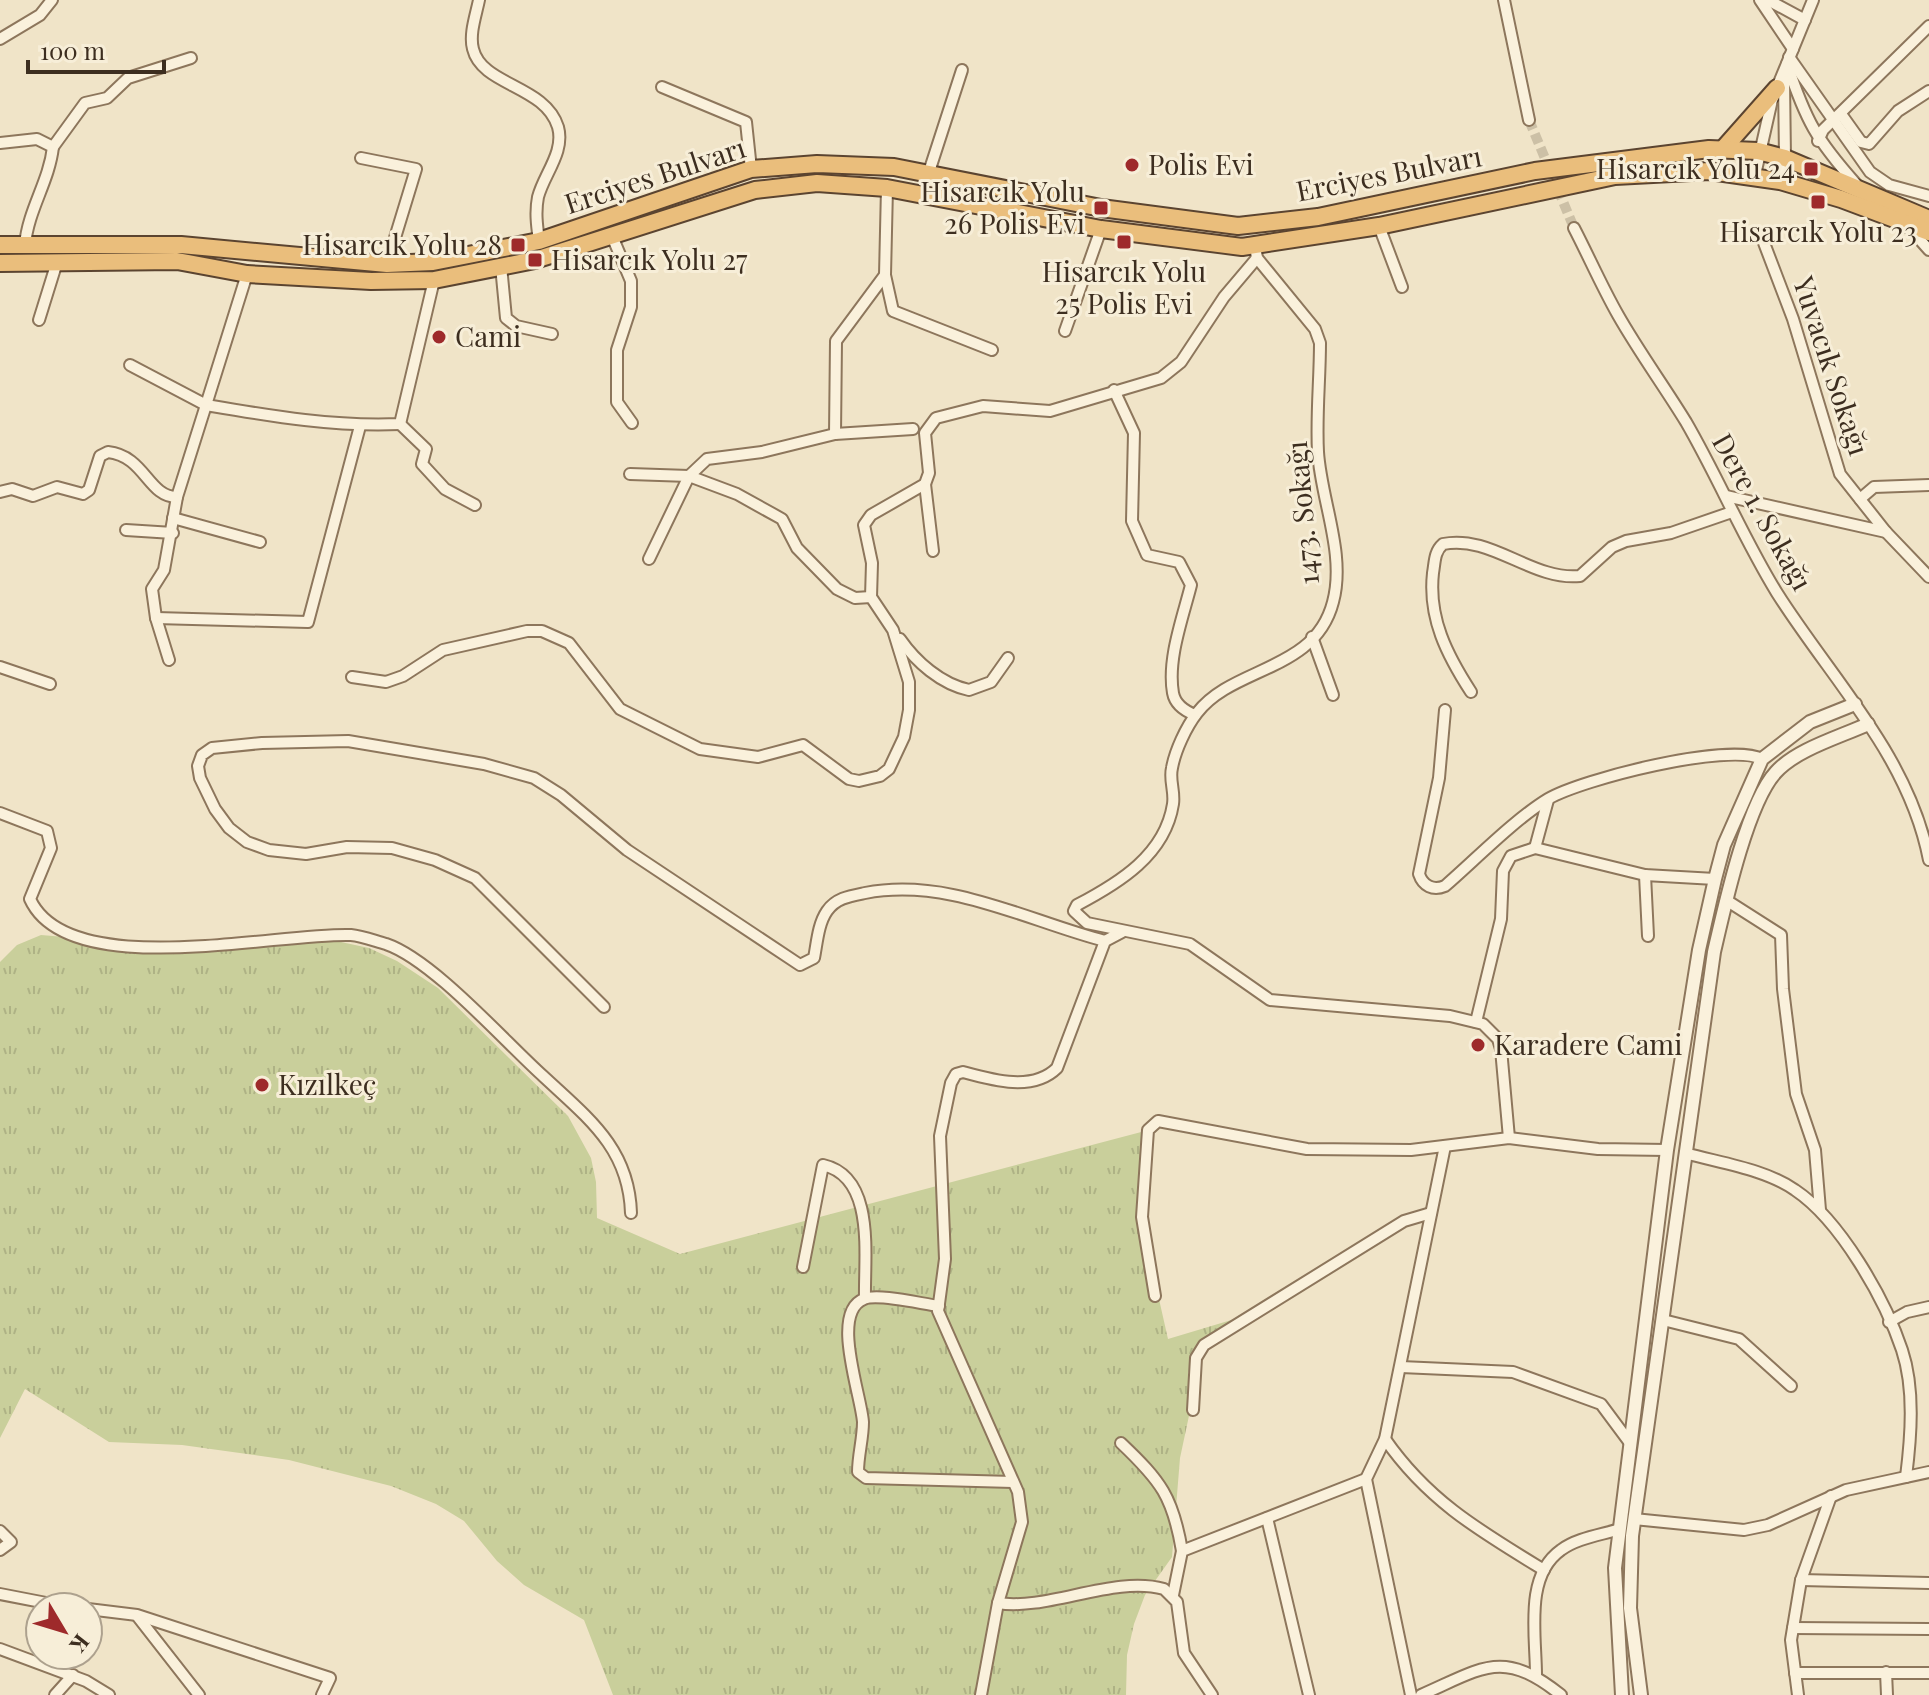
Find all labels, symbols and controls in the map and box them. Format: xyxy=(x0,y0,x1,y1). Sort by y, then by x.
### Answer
scale bar xyxy=(28,24,164,74)
text: 100 m xyxy=(40,34,105,66)
street label: Erciyes Bulvarı xyxy=(559,128,750,221)
street label: Erciyes Bulvarı xyxy=(1293,136,1485,209)
place label: Polis Evi xyxy=(1148,145,1254,182)
place label: Hisarcık Yolu 24 xyxy=(1596,149,1795,186)
marker: Polis Evi xyxy=(1123,156,1141,174)
marker: Hisarcık Yolu 24 xyxy=(1802,160,1820,178)
place label: Hisarcık Yolu 26 Polis Evi xyxy=(920,172,1085,241)
marker: Hisarcık Yolu 23 xyxy=(1809,193,1827,211)
marker: Hisarcık Yolu 26 Polis Evi xyxy=(1092,199,1110,217)
place label: Hisarcık Yolu 23 xyxy=(1719,212,1917,249)
place label: Hisarcık Yolu 28 xyxy=(302,225,502,262)
marker: Hisarcık Yolu 25 Polis Evi xyxy=(1115,233,1133,251)
marker: Hisarcık Yolu 28 xyxy=(509,236,527,254)
place label: Hisarcık Yolu 27 xyxy=(551,240,748,277)
marker: Hisarcık Yolu 27 xyxy=(526,251,544,269)
place label: Hisarcık Yolu 25 Polis Evi xyxy=(1042,252,1206,321)
street label: Yuvacık Sokağı xyxy=(1786,271,1879,460)
place label: Cami xyxy=(455,317,521,354)
marker: Cami xyxy=(430,328,448,346)
street label: Dere 1. Sokağı xyxy=(1705,426,1822,596)
street label: 1473. Sokağı xyxy=(1277,440,1326,587)
place label: Karadere Cami xyxy=(1494,1025,1682,1062)
marker: Karadere Cami xyxy=(1469,1036,1487,1054)
place label: Kızılkeç xyxy=(278,1065,376,1102)
marker: Kızılkeç xyxy=(253,1076,271,1094)
north arrow xyxy=(24,1591,104,1671)
text: K xyxy=(64,1629,97,1660)

